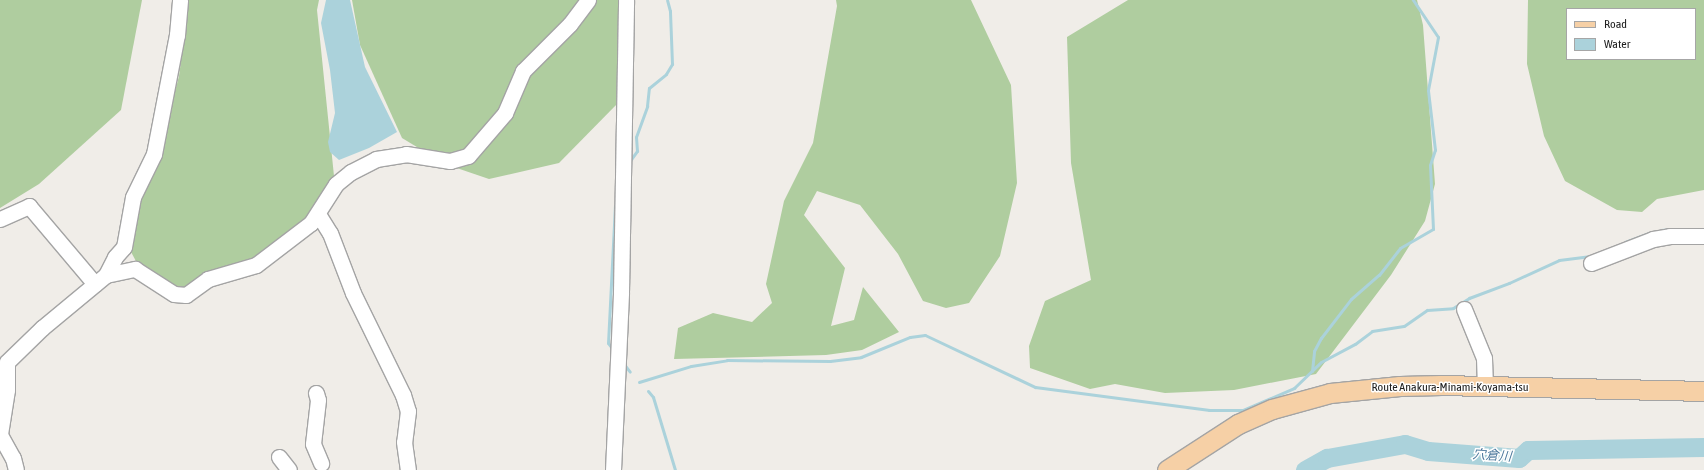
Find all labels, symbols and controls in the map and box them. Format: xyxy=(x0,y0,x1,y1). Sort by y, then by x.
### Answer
legend xyxy=(1566,8,1696,60)
text: Road xyxy=(1604,17,1627,31)
text: Water xyxy=(1604,37,1630,51)
street label: Route Anakura-Minami-Koyama-tsu xyxy=(1372,381,1528,395)
water label: 穴倉川 xyxy=(1472,447,1512,465)

